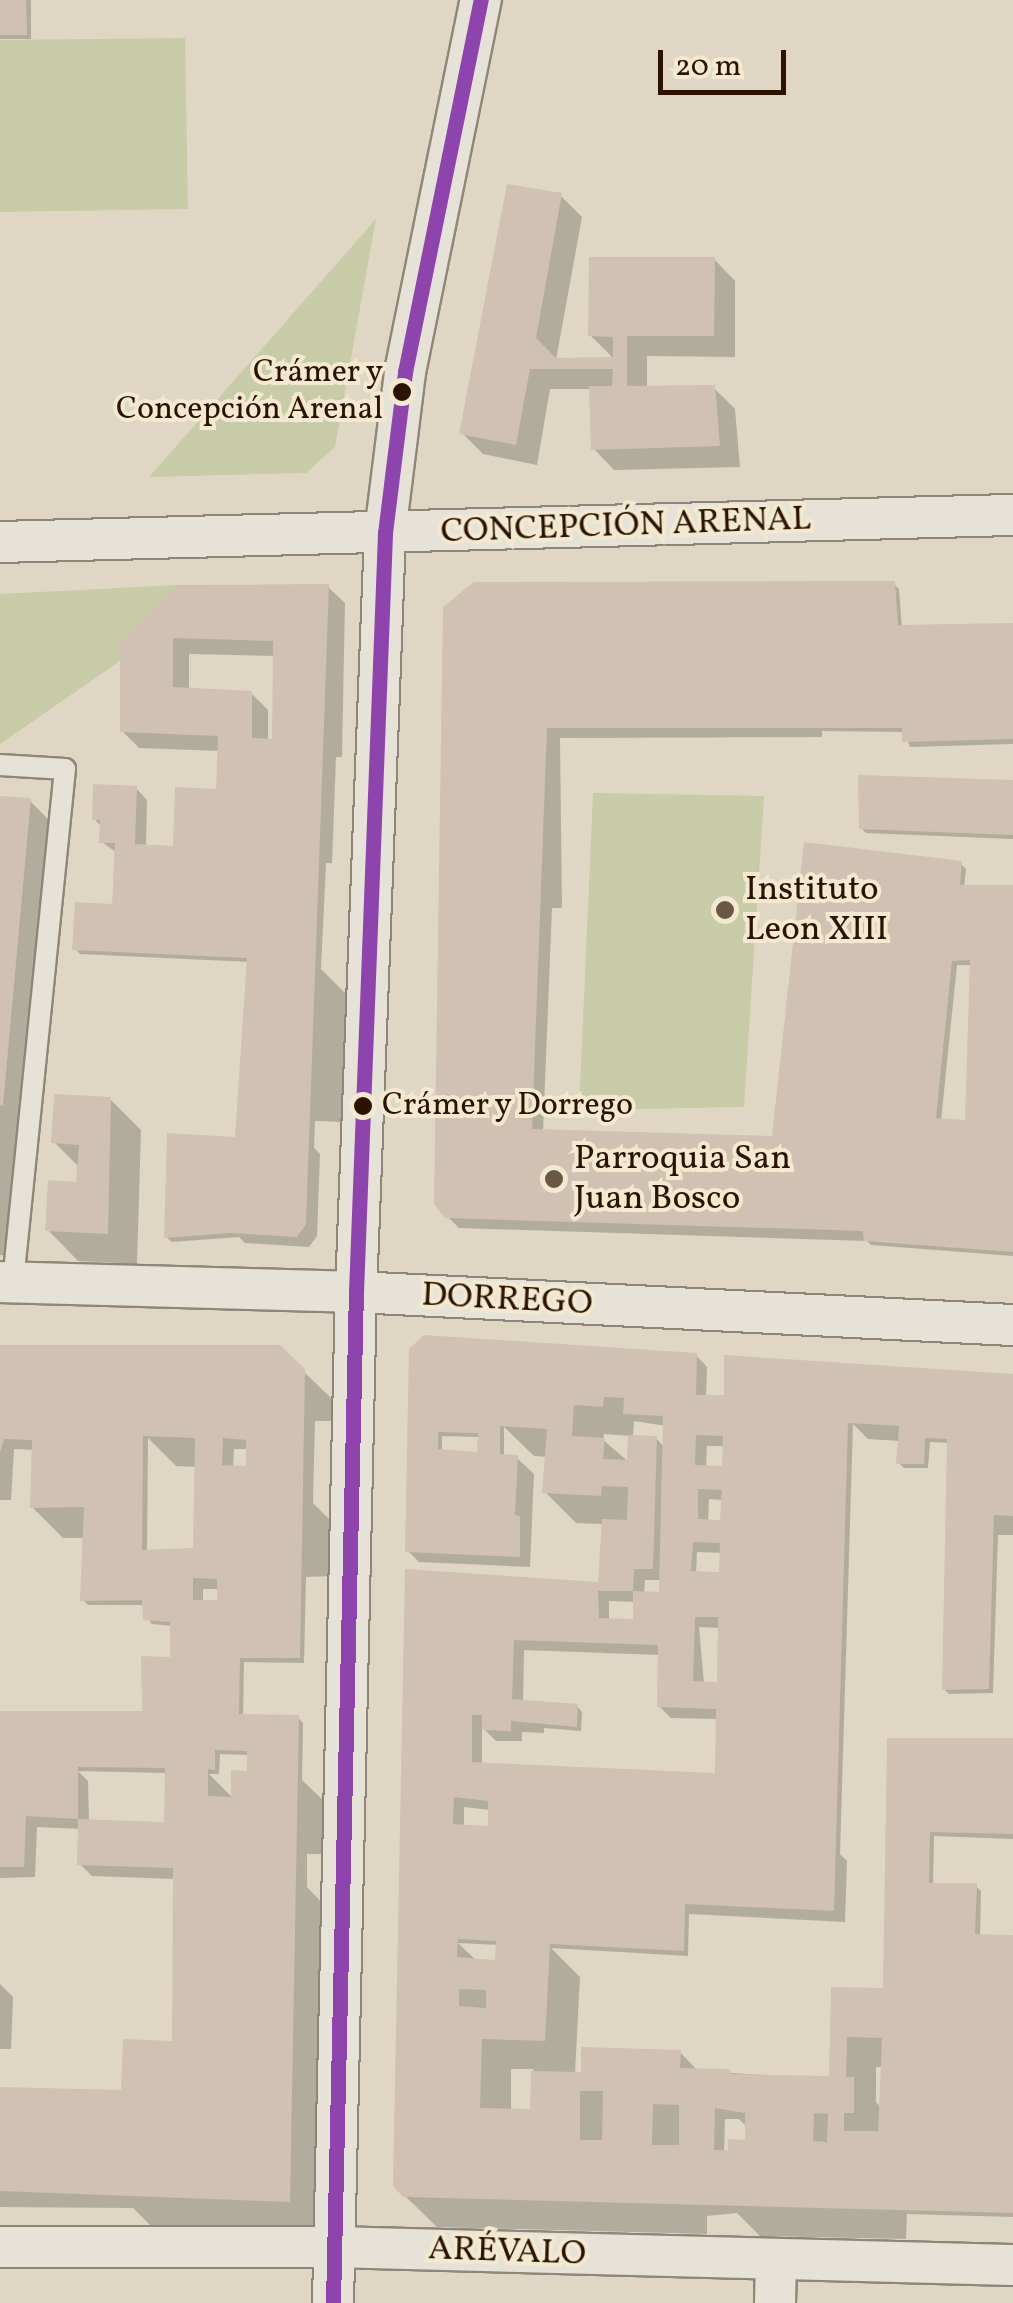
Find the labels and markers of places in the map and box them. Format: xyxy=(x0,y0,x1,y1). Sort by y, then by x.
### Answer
place label: Crámer y Concepción Arenal xyxy=(116,355,383,430)
marker: Crámer y Concepción Arenal xyxy=(392,382,412,402)
place label: Instituto Leon XIII xyxy=(745,869,888,951)
marker: Instituto Leon XIII xyxy=(714,899,736,921)
place label: Crámer y Dorrego xyxy=(382,1087,635,1125)
marker: Crámer y Dorrego xyxy=(353,1096,373,1116)
place label: Parroquia San Juan Bosco xyxy=(574,1138,791,1220)
marker: Parroquia San Juan Bosco xyxy=(543,1168,565,1190)

